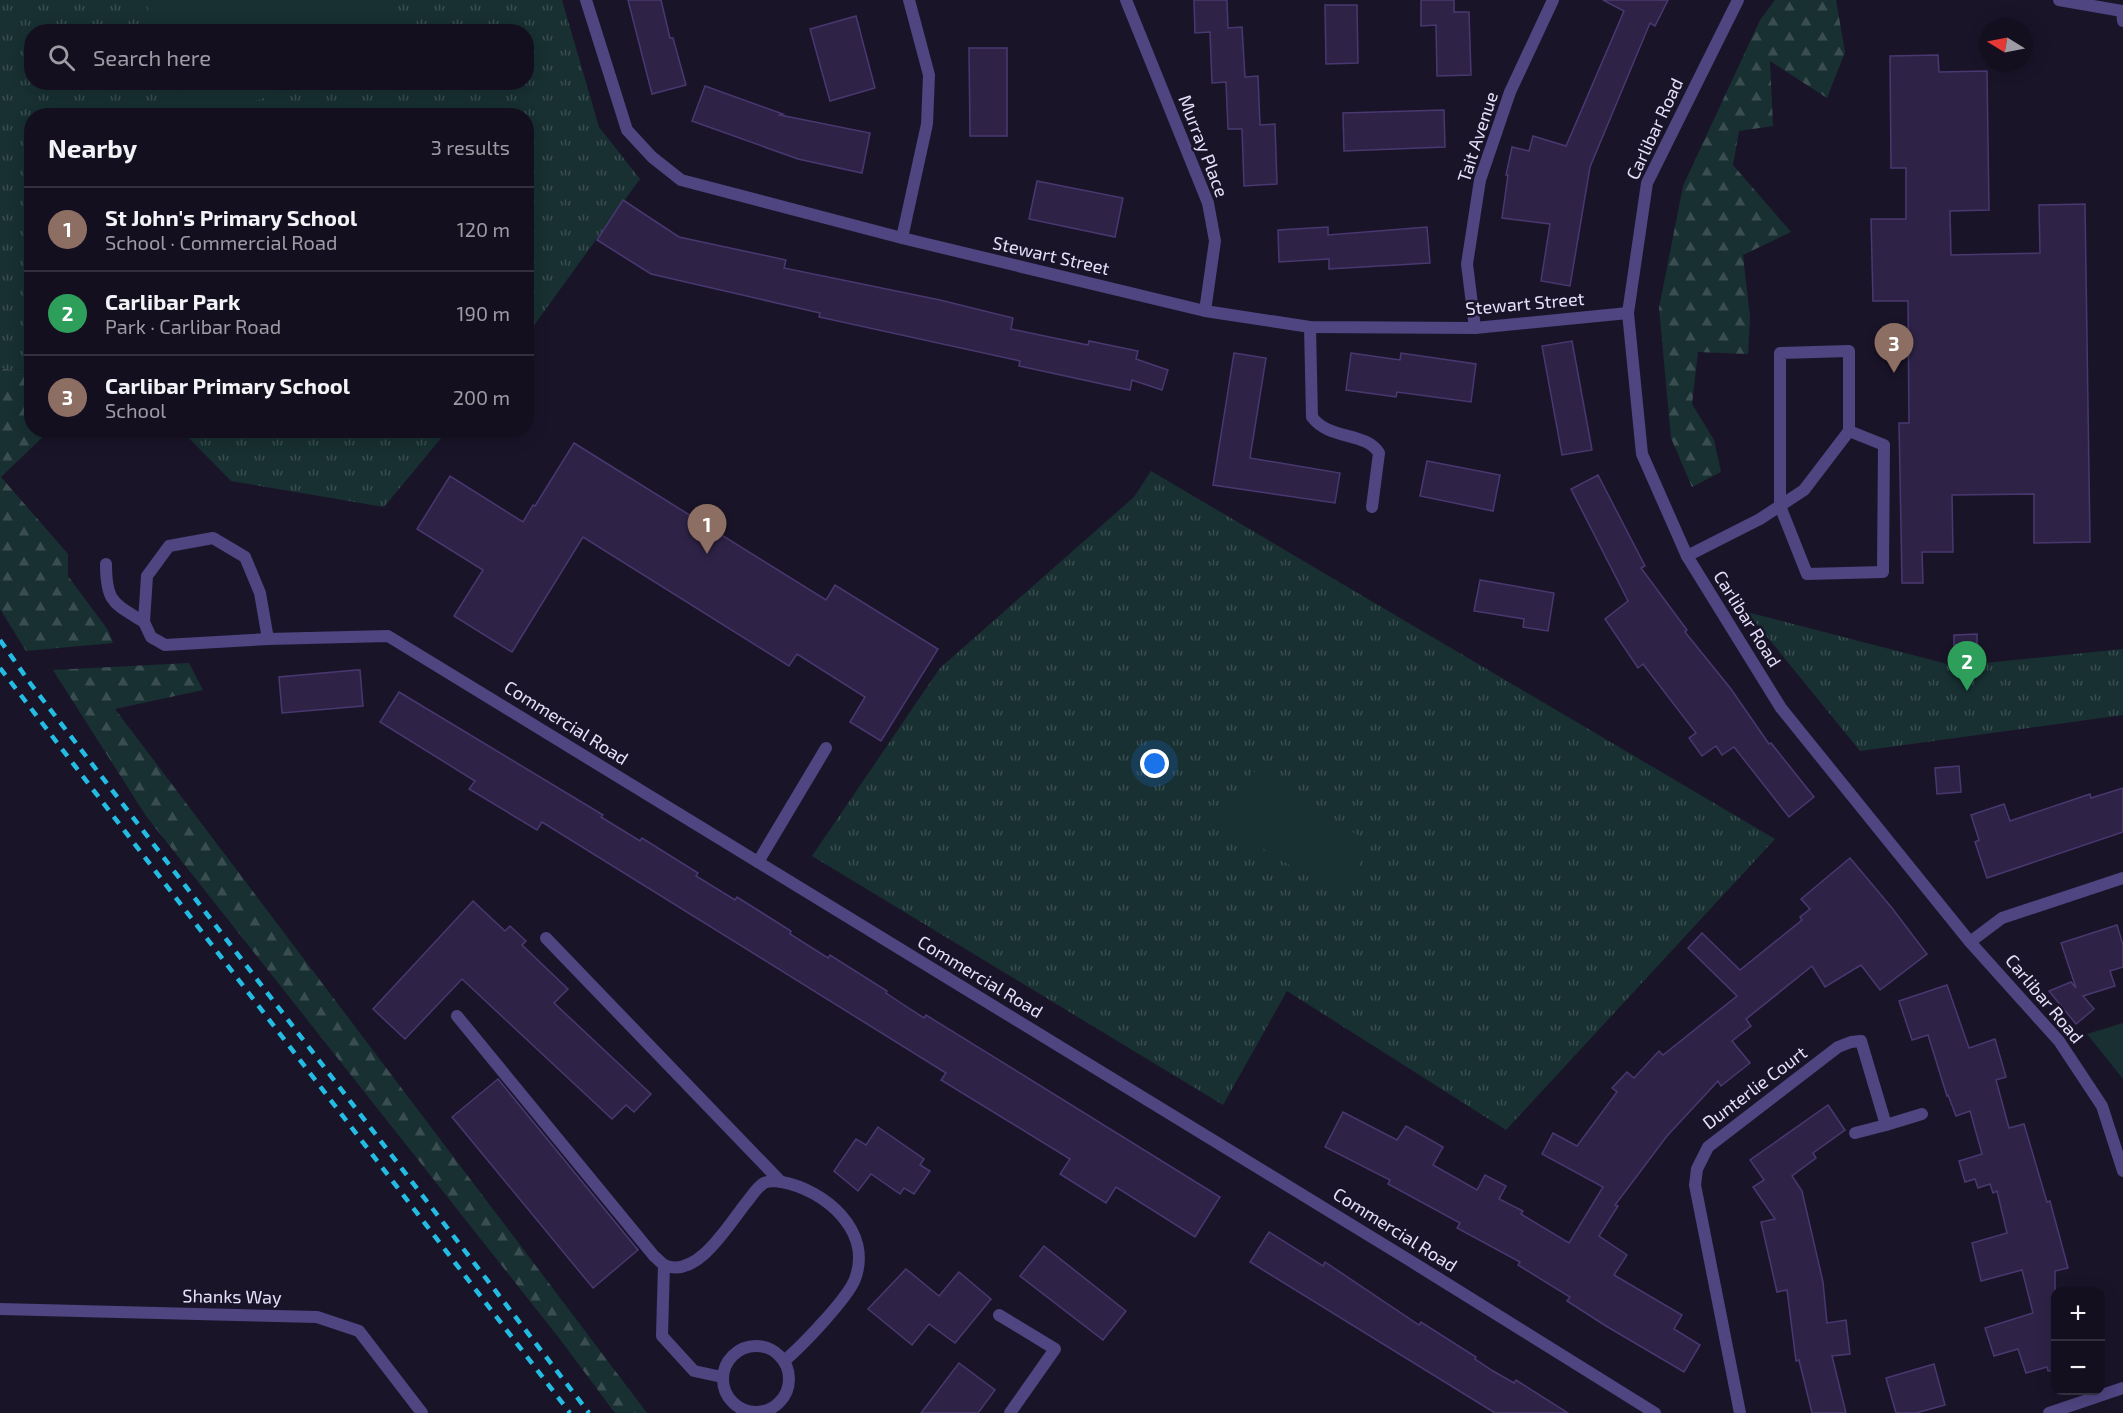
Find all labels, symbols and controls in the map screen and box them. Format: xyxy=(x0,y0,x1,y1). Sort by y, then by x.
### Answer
north arrow xyxy=(1979,18,2033,72)
search box xyxy=(24,24,534,90)
icon: search xyxy=(45,41,78,74)
text: Search here xyxy=(93,44,211,70)
street label: Carlibar Road xyxy=(1621,74,1687,183)
street label: Tait Avenue xyxy=(1452,89,1502,185)
street label: Murray Place xyxy=(1174,91,1233,200)
text: Nearby xyxy=(48,132,137,163)
text: 3 results xyxy=(431,135,510,159)
text: St John's Primary School xyxy=(105,204,357,230)
text: 1 xyxy=(63,217,72,241)
text: 120 m xyxy=(457,217,510,241)
text: School · Commercial Road xyxy=(105,230,337,254)
street label: Stewart Street xyxy=(991,231,1112,279)
street label: Stewart Street xyxy=(1465,287,1585,319)
text: Carlibar Park xyxy=(105,288,240,314)
text: 2 xyxy=(62,301,73,325)
text: 190 m xyxy=(457,301,510,325)
text: Park · Carlibar Road xyxy=(105,314,281,338)
pin: 3 xyxy=(1874,324,1914,373)
text: Carlibar Primary School xyxy=(105,372,350,398)
text: 3 xyxy=(62,385,73,409)
text: 200 m xyxy=(453,385,510,409)
text: School xyxy=(105,398,166,422)
pin: 1 xyxy=(688,504,726,554)
street label: Carlibar Road xyxy=(1709,566,1786,671)
pin: 2 xyxy=(1948,642,1986,691)
street label: Commercial Road xyxy=(500,675,633,769)
your location xyxy=(1140,749,1169,778)
street label: Commercial Road xyxy=(914,930,1047,1022)
street label: Carlibar Road xyxy=(2001,949,2088,1047)
street label: Dunterlie Court xyxy=(1698,1041,1811,1134)
street label: Commercial Road xyxy=(1329,1182,1462,1276)
street label: Shanks Way xyxy=(182,1284,282,1308)
map controls xyxy=(2051,1287,2105,1395)
button: + xyxy=(2051,1287,2105,1341)
button: − xyxy=(2051,1341,2105,1395)

